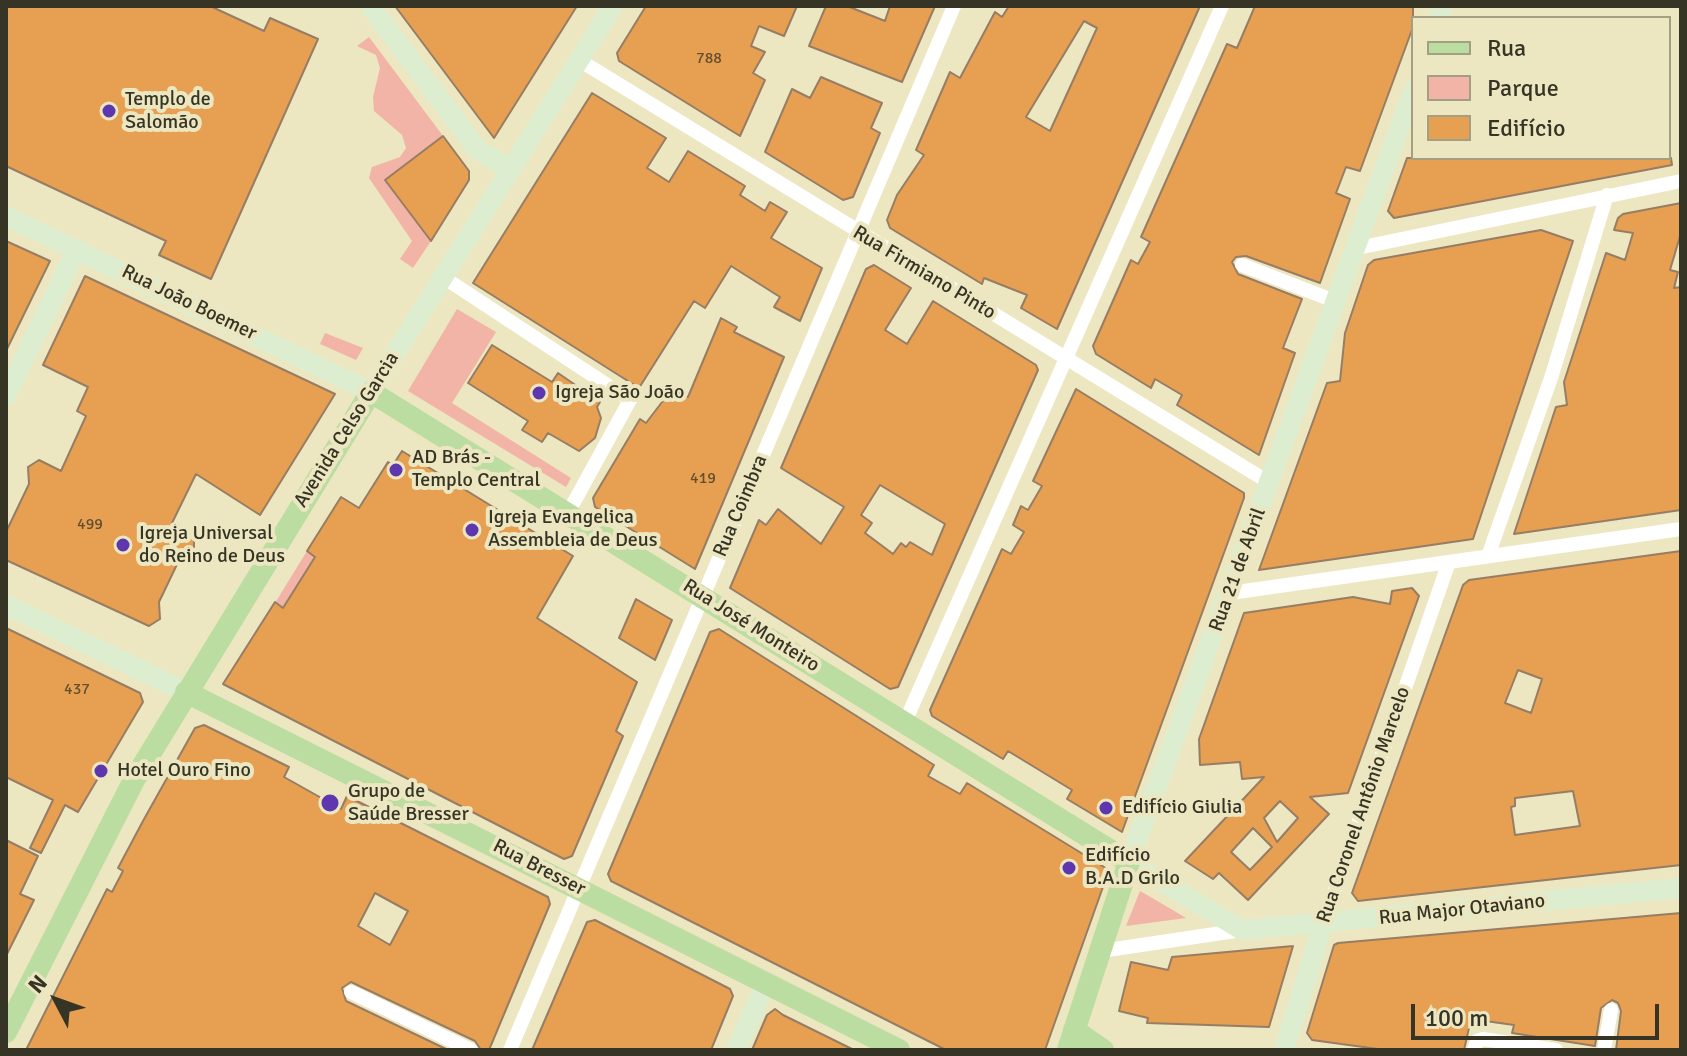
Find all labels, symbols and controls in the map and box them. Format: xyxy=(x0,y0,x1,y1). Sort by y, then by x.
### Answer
legend xyxy=(1411,16,1671,160)
text: Rua xyxy=(1487,33,1526,63)
house number: 788 xyxy=(696,49,722,69)
text: Parque xyxy=(1487,73,1559,103)
place label: Templo de Salomão xyxy=(125,88,211,135)
marker: Templo de Salomão xyxy=(100,102,118,120)
text: Edifício xyxy=(1487,113,1565,143)
street label: Rua Firmiano Pinto xyxy=(848,221,1000,325)
street label: Rua João Boemer xyxy=(118,260,260,346)
street label: Avenida Celso Garcia xyxy=(289,348,405,512)
place label: Igreja São João xyxy=(555,381,684,405)
marker: Igreja São João xyxy=(530,384,548,402)
place label: AD Brás - Templo Central xyxy=(412,446,540,493)
street label: Rua Coimbra xyxy=(709,451,773,561)
marker: AD Brás - Templo Central xyxy=(387,461,405,479)
house number: 419 xyxy=(690,469,716,489)
street label: Rua 21 de Abril xyxy=(1205,505,1271,635)
place label: Igreja Evangelica Assembleia de Deus xyxy=(488,506,658,553)
house number: 499 xyxy=(77,515,103,535)
marker: Igreja Evangelica Assembleia de Deus xyxy=(463,521,481,539)
place label: Igreja Universal do Reino de Deus xyxy=(139,522,285,569)
marker: Igreja Universal do Reino de Deus xyxy=(114,536,132,554)
street label: Rua José Monteiro xyxy=(678,574,824,678)
house number: 437 xyxy=(64,680,90,700)
street label: Rua Coronel Antônio Marcelo xyxy=(1312,684,1416,926)
place label: Hotel Ouro Fino xyxy=(117,759,251,783)
marker: Hotel Ouro Fino xyxy=(92,762,110,780)
place label: Grupo de Saúde Bresser xyxy=(348,780,469,827)
marker: Grupo de Saúde Bresser xyxy=(319,792,341,814)
place label: Edifício Giulia xyxy=(1122,796,1242,820)
marker: Edifício Giulia xyxy=(1097,799,1115,817)
street label: Rua Bresser xyxy=(489,834,589,902)
place label: Edifício B.A.D Grilo xyxy=(1085,844,1180,891)
marker: Edifício B.A.D Grilo xyxy=(1060,859,1078,877)
street label: Rua Major Otaviano xyxy=(1378,889,1546,931)
north arrow xyxy=(16,960,96,1040)
text: N xyxy=(22,969,53,999)
scale bar xyxy=(1415,988,1663,1038)
text: 100 m xyxy=(1425,1003,1488,1033)

